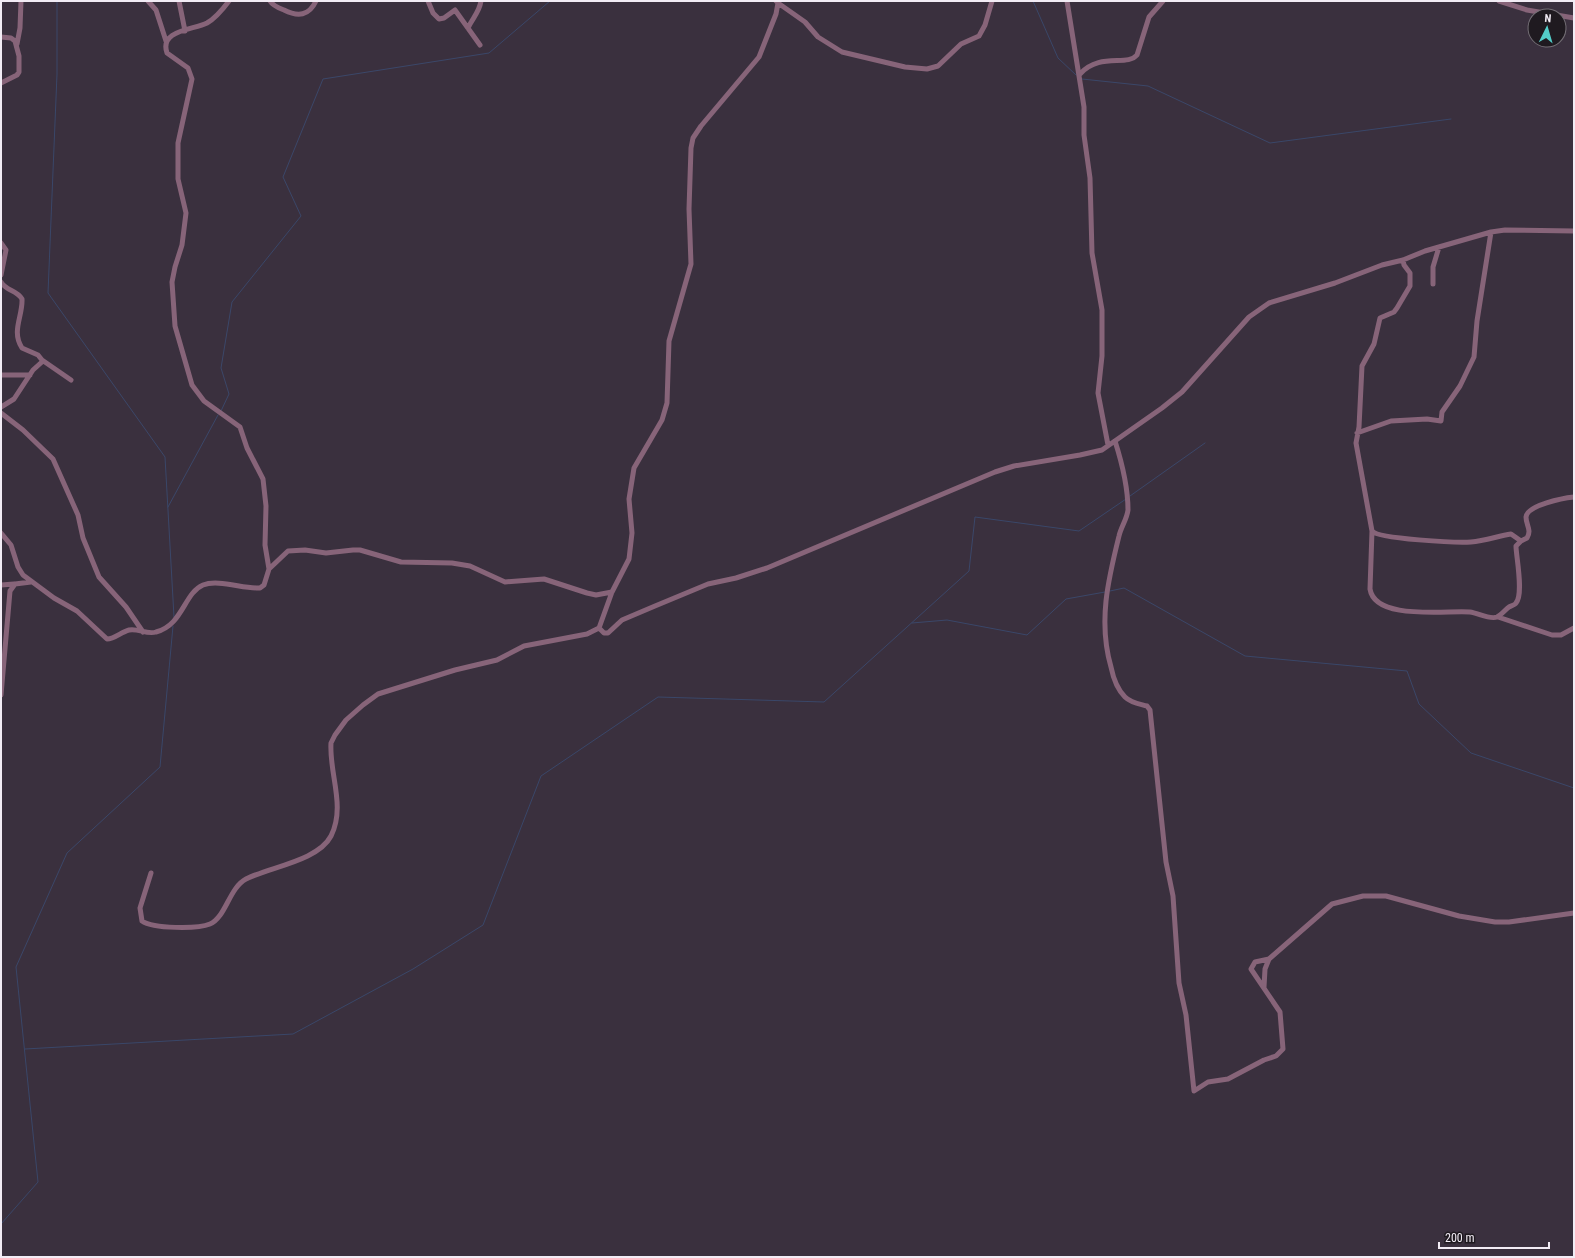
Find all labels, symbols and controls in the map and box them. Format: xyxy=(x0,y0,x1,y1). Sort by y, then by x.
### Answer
north arrow xyxy=(1527,8,1567,48)
text: N xyxy=(1544,12,1552,25)
scale bar xyxy=(1439,1224,1549,1250)
text: 200 m xyxy=(1445,1231,1475,1245)

